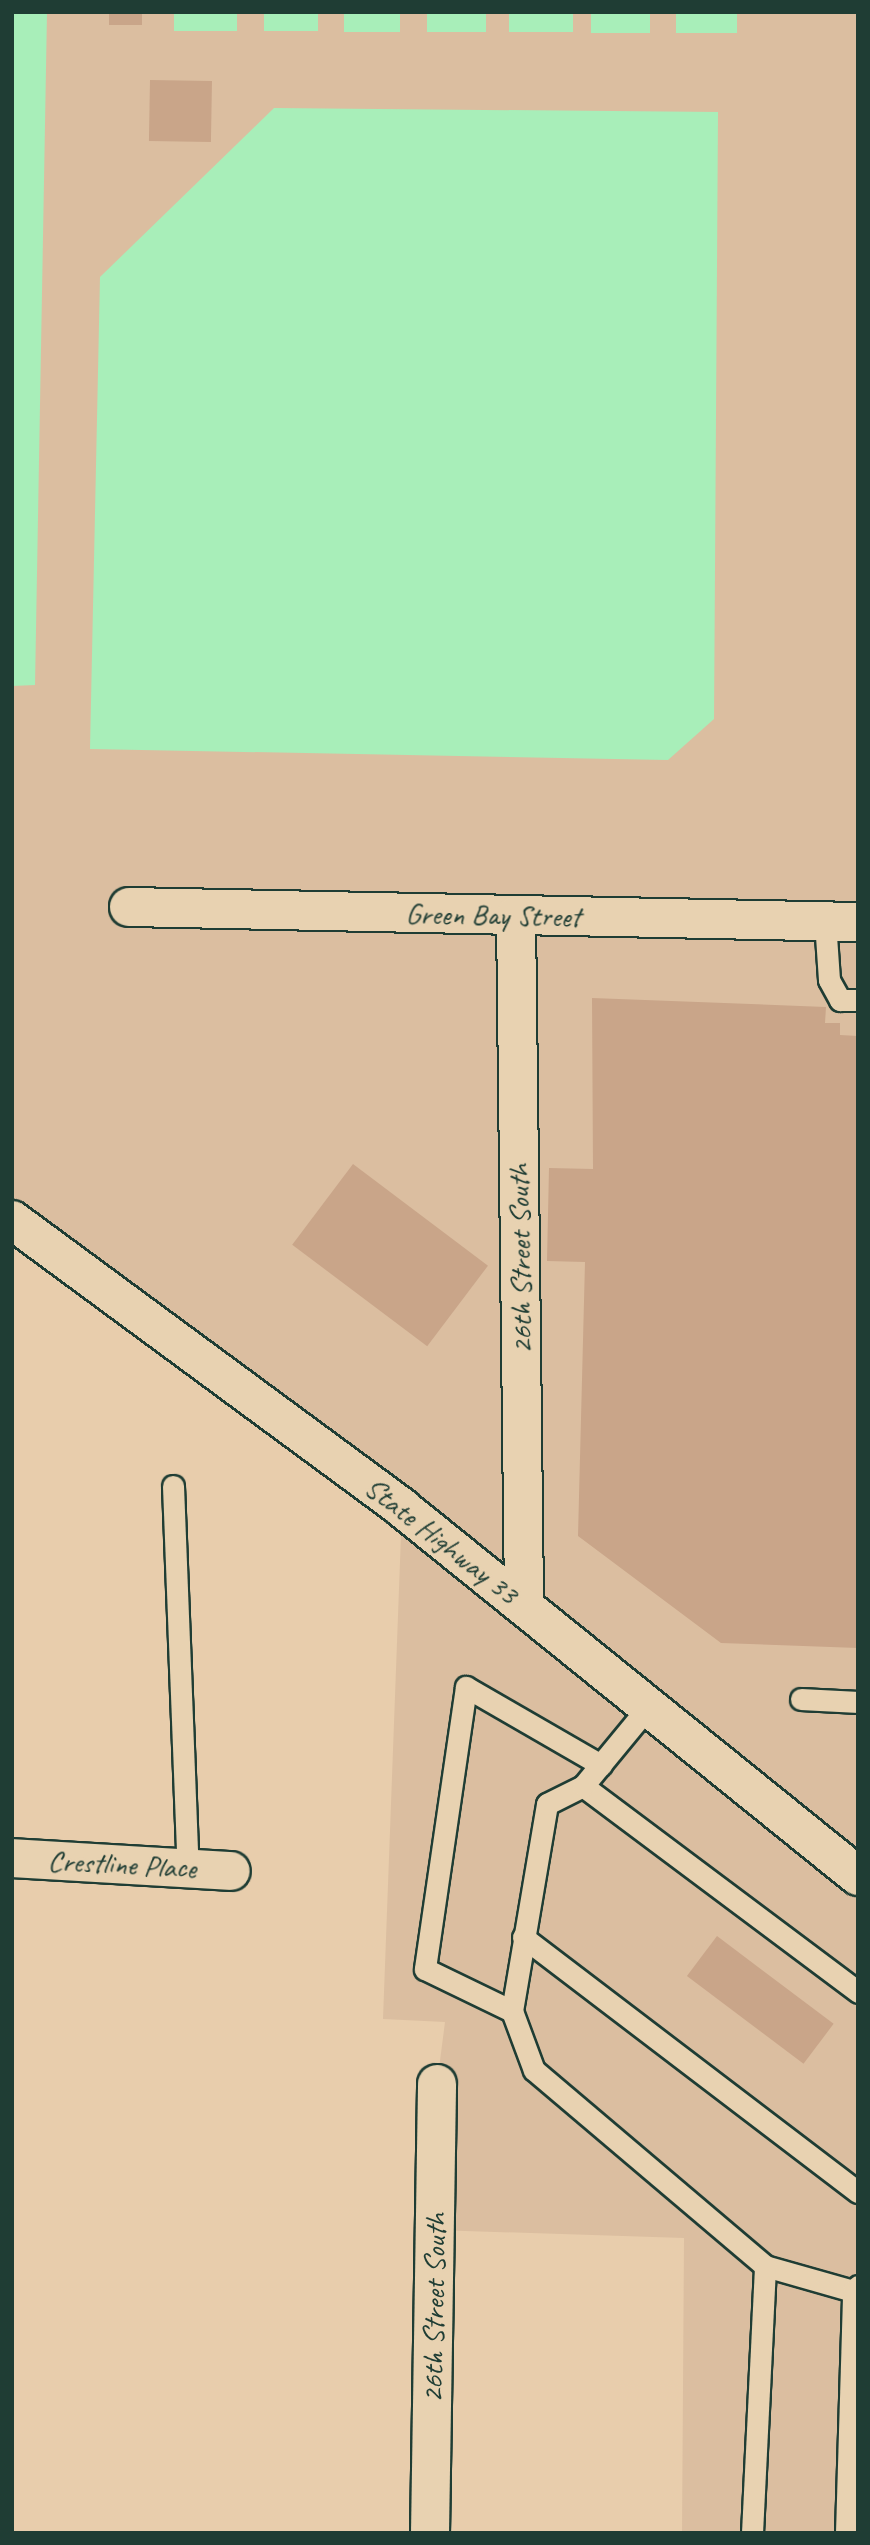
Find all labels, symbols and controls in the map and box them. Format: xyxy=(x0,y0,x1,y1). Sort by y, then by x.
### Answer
street label: Green Bay Street xyxy=(404,895,582,935)
street label: 26th Street South xyxy=(500,1164,540,1354)
street label: State Highway 33 xyxy=(358,1469,526,1611)
street label: Crestline Place xyxy=(47,1842,197,1886)
street label: 26th Street South xyxy=(414,2213,454,2403)

